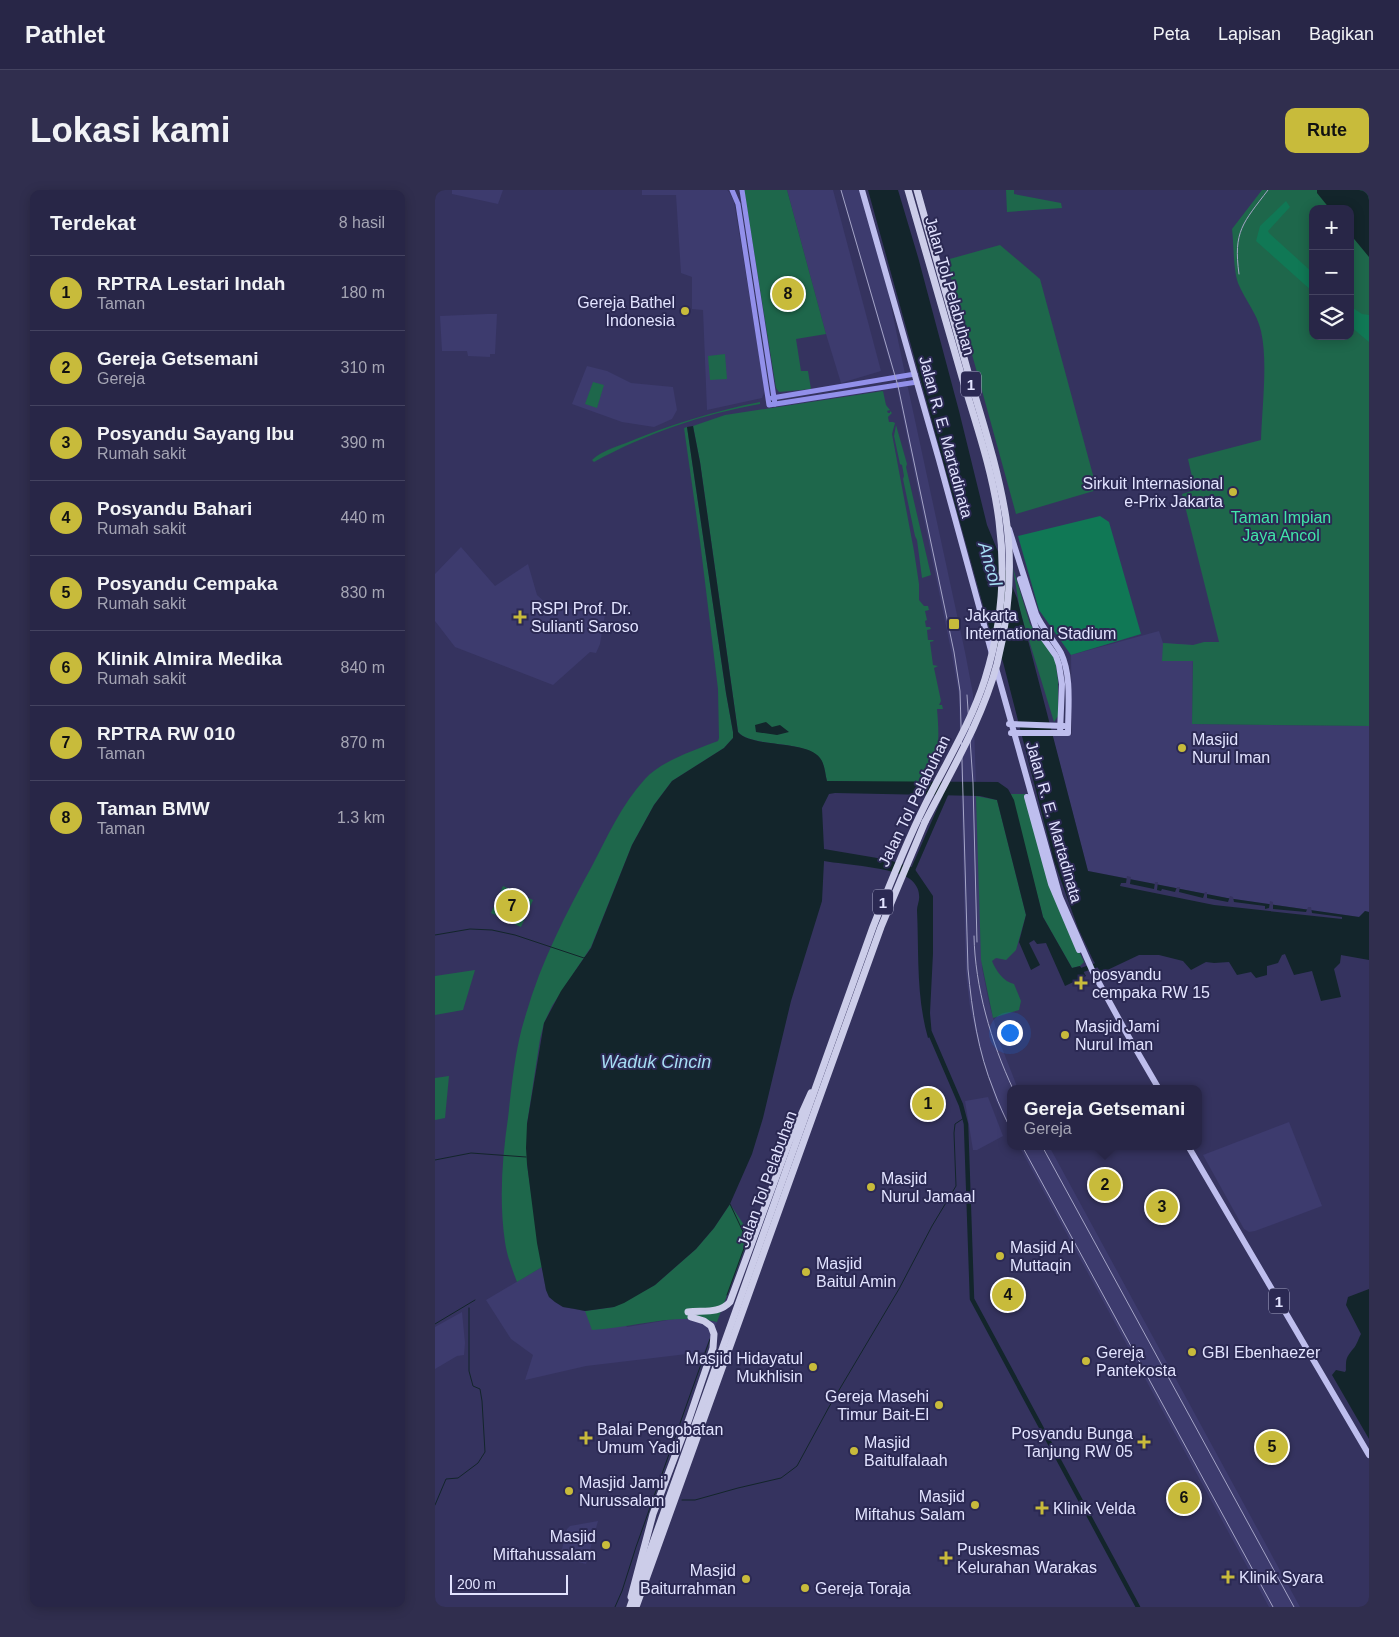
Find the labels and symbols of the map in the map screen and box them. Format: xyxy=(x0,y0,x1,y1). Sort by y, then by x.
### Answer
street label: Jalan Tol Pelabuhan xyxy=(922,215,978,357)
pin: 8 xyxy=(772,275,804,313)
place label: Gereja Bathel Indonesia xyxy=(577,294,675,329)
marker: Gereja Bathel Indonesia xyxy=(679,305,691,317)
street label: Jalan R. E. Martadinata xyxy=(916,354,976,520)
road number: 1 xyxy=(961,372,981,396)
place label: Sirkuit Internasional e-Prix Jakarta xyxy=(1082,475,1223,510)
marker: Sirkuit Internasional e-Prix Jakarta xyxy=(1227,486,1239,498)
park label: Taman Impian Jaya Ancol xyxy=(1231,509,1331,544)
water label: Ancol xyxy=(974,539,1006,589)
place label: RSPI Prof. Dr. Sulianti Saroso xyxy=(531,600,639,635)
place label: Jakarta International Stadium xyxy=(965,607,1116,642)
marker: RSPI Prof. Dr. Sulianti Saroso xyxy=(513,610,527,624)
marker: Jakarta International Stadium xyxy=(947,617,961,631)
place label: Masjid Nurul Iman xyxy=(1192,731,1270,766)
street label: Jalan Tol Pelabuhan xyxy=(875,733,953,869)
street label: Jalan R. E. Martadinata xyxy=(1023,739,1085,905)
marker: Masjid Nurul Iman xyxy=(1176,742,1188,754)
pin: 7 xyxy=(496,887,528,925)
road number: 1 xyxy=(873,890,893,914)
place label: posyandu cempaka RW 15 xyxy=(1092,966,1210,1001)
marker: posyandu cempaka RW 15 xyxy=(1074,976,1088,990)
place label: Masjid Jami Nurul Iman xyxy=(1075,1018,1159,1053)
your location xyxy=(997,1020,1023,1046)
marker: Masjid Jami Nurul Iman xyxy=(1059,1029,1071,1041)
water label: Waduk Cincin xyxy=(601,1052,711,1072)
pin: 1 xyxy=(912,1085,944,1123)
street label: Jalan Tol Pelabuhan xyxy=(734,1109,800,1249)
pin: 2 xyxy=(1089,1166,1121,1204)
place label: Masjid Nurul Jamaal xyxy=(881,1170,975,1205)
marker: Masjid Nurul Jamaal xyxy=(865,1181,877,1193)
pin: 3 xyxy=(1146,1188,1178,1226)
place label: Masjid Al Muttaqin xyxy=(1010,1239,1074,1274)
marker: Masjid Al Muttaqin xyxy=(994,1250,1006,1262)
place label: Masjid Baitul Amin xyxy=(816,1255,896,1290)
marker: Masjid Baitul Amin xyxy=(800,1266,812,1278)
pin: 4 xyxy=(992,1276,1024,1314)
road number: 1 xyxy=(1269,1288,1289,1314)
place label: Gereja Pantekosta xyxy=(1096,1344,1176,1379)
place label: GBI Ebenhaezer xyxy=(1202,1344,1321,1361)
marker: GBI Ebenhaezer xyxy=(1186,1346,1198,1358)
place label: Masjid Hidayatul Mukhlisin xyxy=(686,1350,803,1385)
marker: Gereja Pantekosta xyxy=(1080,1355,1092,1367)
marker: Masjid Hidayatul Mukhlisin xyxy=(807,1361,819,1373)
place label: Gereja Masehi Timur Bait-El xyxy=(825,1388,929,1423)
marker: Gereja Masehi Timur Bait-El xyxy=(933,1399,945,1411)
place label: Balai Pengobatan Umum Yadi xyxy=(597,1421,723,1456)
place label: Posyandu Bunga Tanjung RW 05 xyxy=(1011,1425,1133,1460)
pin: 5 xyxy=(1256,1428,1288,1466)
marker: Balai Pengobatan Umum Yadi xyxy=(579,1431,593,1445)
place label: Masjid Baitulfalaah xyxy=(864,1434,948,1469)
marker: Posyandu Bunga Tanjung RW 05 xyxy=(1137,1435,1151,1449)
marker: Masjid Baitulfalaah xyxy=(848,1445,860,1457)
place label: Masjid Jami' Nurussalam xyxy=(579,1474,667,1509)
pin: 6 xyxy=(1168,1479,1200,1517)
marker: Masjid Jami' Nurussalam xyxy=(563,1485,575,1497)
place label: Masjid Miftahus Salam xyxy=(855,1488,965,1523)
marker: Masjid Miftahus Salam xyxy=(969,1499,981,1511)
place label: Klinik Velda xyxy=(1053,1500,1136,1517)
marker: Klinik Velda xyxy=(1035,1501,1049,1515)
place label: Masjid Miftahussalam xyxy=(493,1528,596,1563)
marker: Masjid Miftahussalam xyxy=(600,1539,612,1551)
place label: Puskesmas Kelurahan Warakas xyxy=(957,1541,1097,1576)
marker: Puskesmas Kelurahan Warakas xyxy=(939,1551,953,1565)
place label: Masjid Baiturrahman xyxy=(640,1562,736,1597)
place label: Klinik Syara xyxy=(1239,1569,1324,1586)
marker: Klinik Syara xyxy=(1221,1570,1235,1584)
scale bar xyxy=(450,1572,567,1595)
marker: Masjid Baiturrahman xyxy=(740,1573,752,1585)
place label: Gereja Toraja xyxy=(815,1580,911,1597)
marker: Gereja Toraja xyxy=(799,1582,811,1594)

